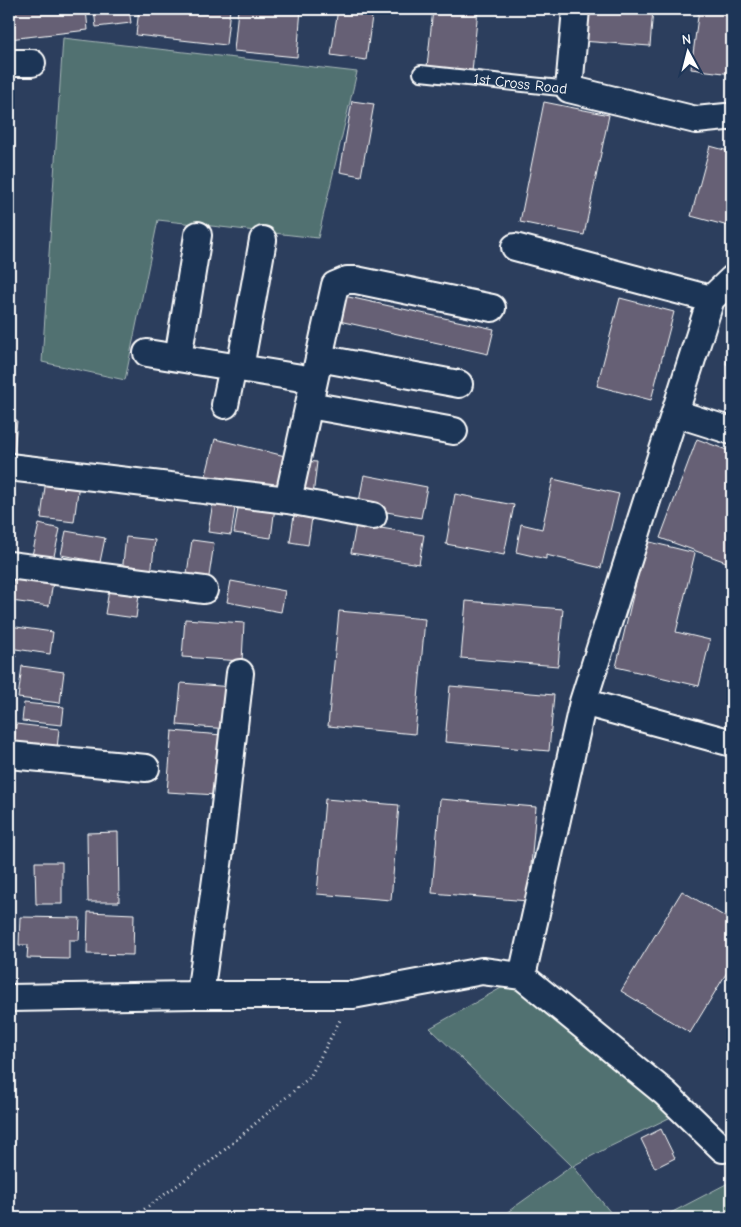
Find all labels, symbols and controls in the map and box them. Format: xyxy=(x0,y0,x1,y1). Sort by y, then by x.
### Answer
north arrow xyxy=(664,28,714,78)
text: N xyxy=(681,31,692,49)
street label: 1st Cross Road xyxy=(473,70,568,98)

